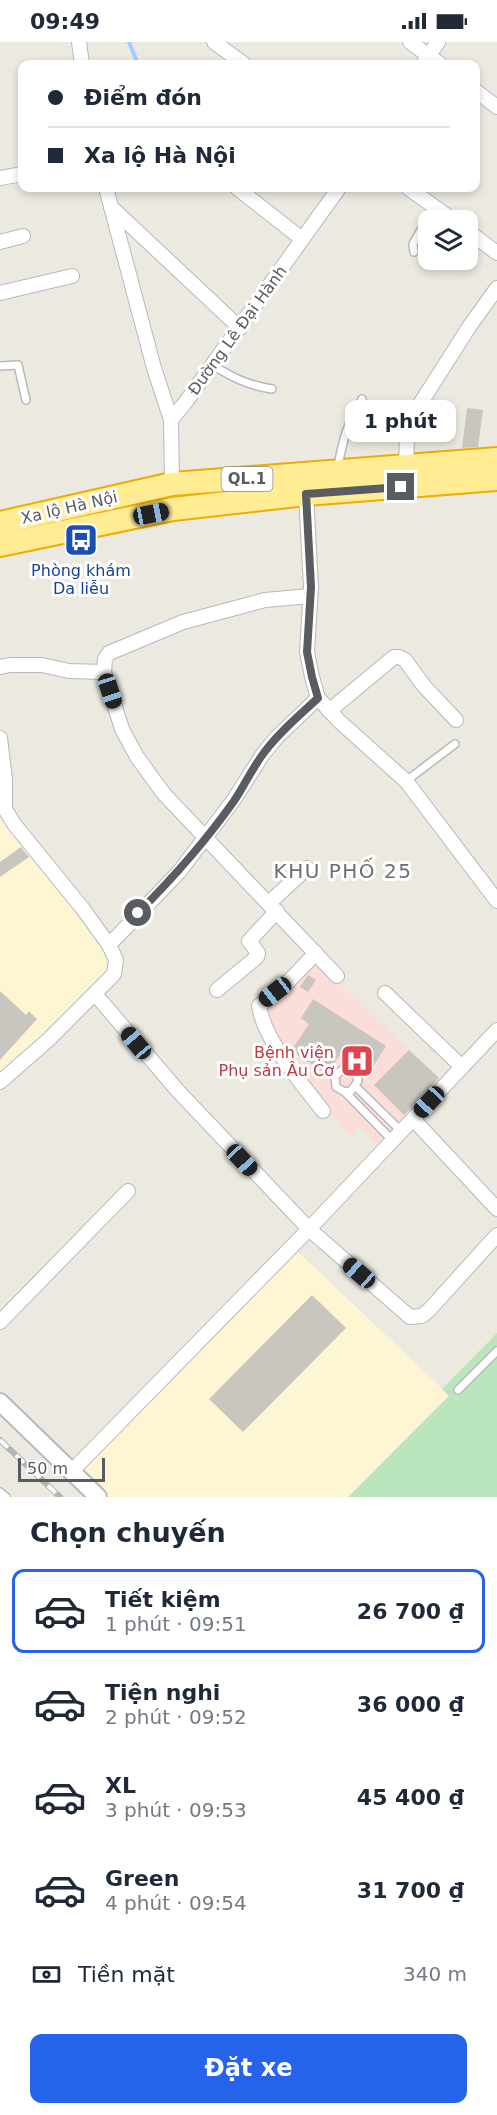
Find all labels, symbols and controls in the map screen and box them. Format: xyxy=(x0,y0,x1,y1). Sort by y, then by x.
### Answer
text: 09:49 xyxy=(30,9,100,34)
text: Điểm đón xyxy=(84,85,202,110)
text: Xa lộ Hà Nội xyxy=(84,143,236,168)
map controls xyxy=(418,210,478,270)
button: layers xyxy=(418,210,478,270)
street label: Đường Lê Đại Hành xyxy=(184,262,291,399)
callout: 1 phút xyxy=(346,400,456,442)
text: 1 phút xyxy=(364,409,437,433)
road number: QL.1 xyxy=(222,467,272,491)
route end xyxy=(387,473,414,500)
street label: Xa lộ Hà Nội xyxy=(19,487,119,528)
car xyxy=(132,502,170,526)
bus stop icon: Phòng khám Da liễu xyxy=(63,522,99,558)
place label: Phòng khám Da liễu xyxy=(31,561,131,598)
car xyxy=(96,671,124,711)
district label: KHU PHỐ 25 xyxy=(274,857,412,883)
route start xyxy=(124,899,151,926)
car xyxy=(255,974,295,1010)
car xyxy=(118,1023,154,1063)
place label: Bệnh viện Phụ sản Âu Cơ xyxy=(218,1043,334,1080)
hospital icon: Bệnh viện Phụ sản Âu Cơ xyxy=(339,1043,375,1079)
car xyxy=(410,1083,448,1121)
car xyxy=(223,1141,261,1179)
car xyxy=(340,1254,378,1292)
scale bar xyxy=(18,1455,105,1482)
text: 50 m xyxy=(27,1459,68,1478)
text: Chọn chuyến xyxy=(30,1517,226,1548)
icon: car xyxy=(33,1584,87,1638)
text: Tiết kiệm xyxy=(105,1587,221,1612)
text: 26 700 ₫ xyxy=(357,1599,464,1624)
text: 1 phút · 09:51 xyxy=(105,1612,247,1636)
icon: car xyxy=(33,1677,87,1731)
text: Tiện nghi xyxy=(105,1680,220,1705)
text: 36 000 ₫ xyxy=(357,1692,464,1717)
text: 2 phút · 09:52 xyxy=(105,1705,247,1729)
icon: car xyxy=(33,1770,87,1824)
text: XL xyxy=(105,1773,136,1798)
text: 45 400 ₫ xyxy=(357,1785,464,1810)
text: 3 phút · 09:53 xyxy=(105,1798,247,1822)
icon: car xyxy=(33,1863,87,1917)
text: Green xyxy=(105,1866,179,1891)
text: 31 700 ₫ xyxy=(357,1878,464,1903)
text: 4 phút · 09:54 xyxy=(105,1891,247,1915)
icon: cash xyxy=(30,1958,63,1991)
text: Tiền mặt xyxy=(78,1962,175,1987)
text: 340 m xyxy=(403,1962,467,1986)
button: Đặt xe xyxy=(30,2034,467,2103)

